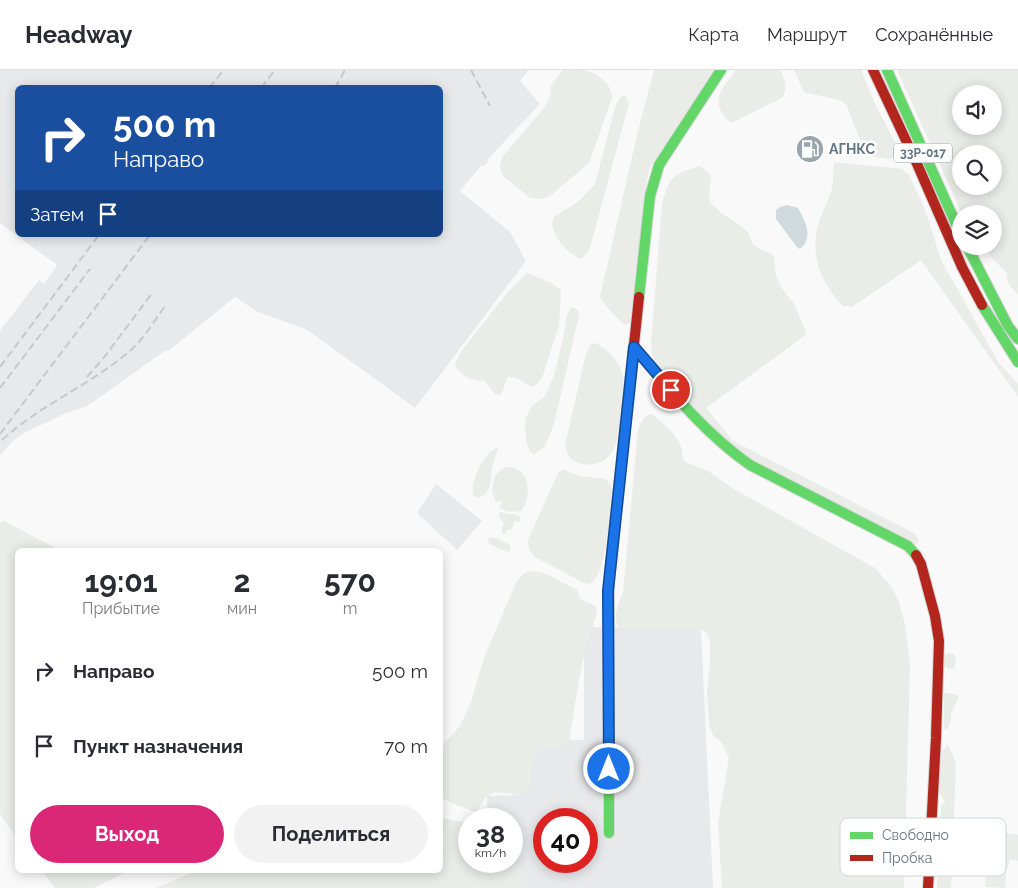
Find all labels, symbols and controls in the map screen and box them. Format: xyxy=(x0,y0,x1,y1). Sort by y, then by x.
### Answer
text: Headway xyxy=(25,20,133,49)
text: Карта xyxy=(688,24,739,45)
text: Маршрут xyxy=(767,24,847,45)
text: Сохранённые xyxy=(875,24,993,45)
map controls xyxy=(952,85,1002,255)
button: sound xyxy=(952,85,1002,135)
text: 500 m xyxy=(113,104,216,145)
icon: right xyxy=(30,105,95,170)
fuel station icon: АГНКС xyxy=(795,134,825,164)
place label: АГНКС xyxy=(829,141,875,157)
road number: 33Р-017 xyxy=(894,144,952,162)
button: search xyxy=(952,145,1002,195)
text: Направо xyxy=(113,146,204,172)
icon: arrive xyxy=(94,200,122,228)
text: Затем xyxy=(30,203,84,225)
button: layers xyxy=(952,205,1002,255)
pin xyxy=(650,369,692,411)
icon: arrive xyxy=(657,376,685,404)
text: 19:01 xyxy=(84,564,158,599)
text: 2 xyxy=(234,564,250,599)
text: 570 xyxy=(324,564,376,599)
text: Прибытие xyxy=(82,599,160,618)
text: мин xyxy=(227,599,257,618)
text: m xyxy=(343,599,357,618)
icon: right xyxy=(30,657,58,685)
text: Направо xyxy=(73,660,154,682)
text: 500 m xyxy=(372,660,428,682)
icon: arrive xyxy=(30,732,58,760)
text: Пункт назначения xyxy=(73,735,243,757)
text: 70 m xyxy=(384,735,428,757)
position arrow xyxy=(582,742,634,794)
button: Выход xyxy=(30,805,224,863)
button: Поделиться xyxy=(234,805,428,863)
speed limit sign: 40 xyxy=(533,808,598,873)
legend xyxy=(840,818,1006,876)
text: 38 xyxy=(476,819,505,849)
text: Свободно xyxy=(882,827,949,843)
text: km/h xyxy=(475,846,506,860)
text: Пробка xyxy=(882,850,932,866)

